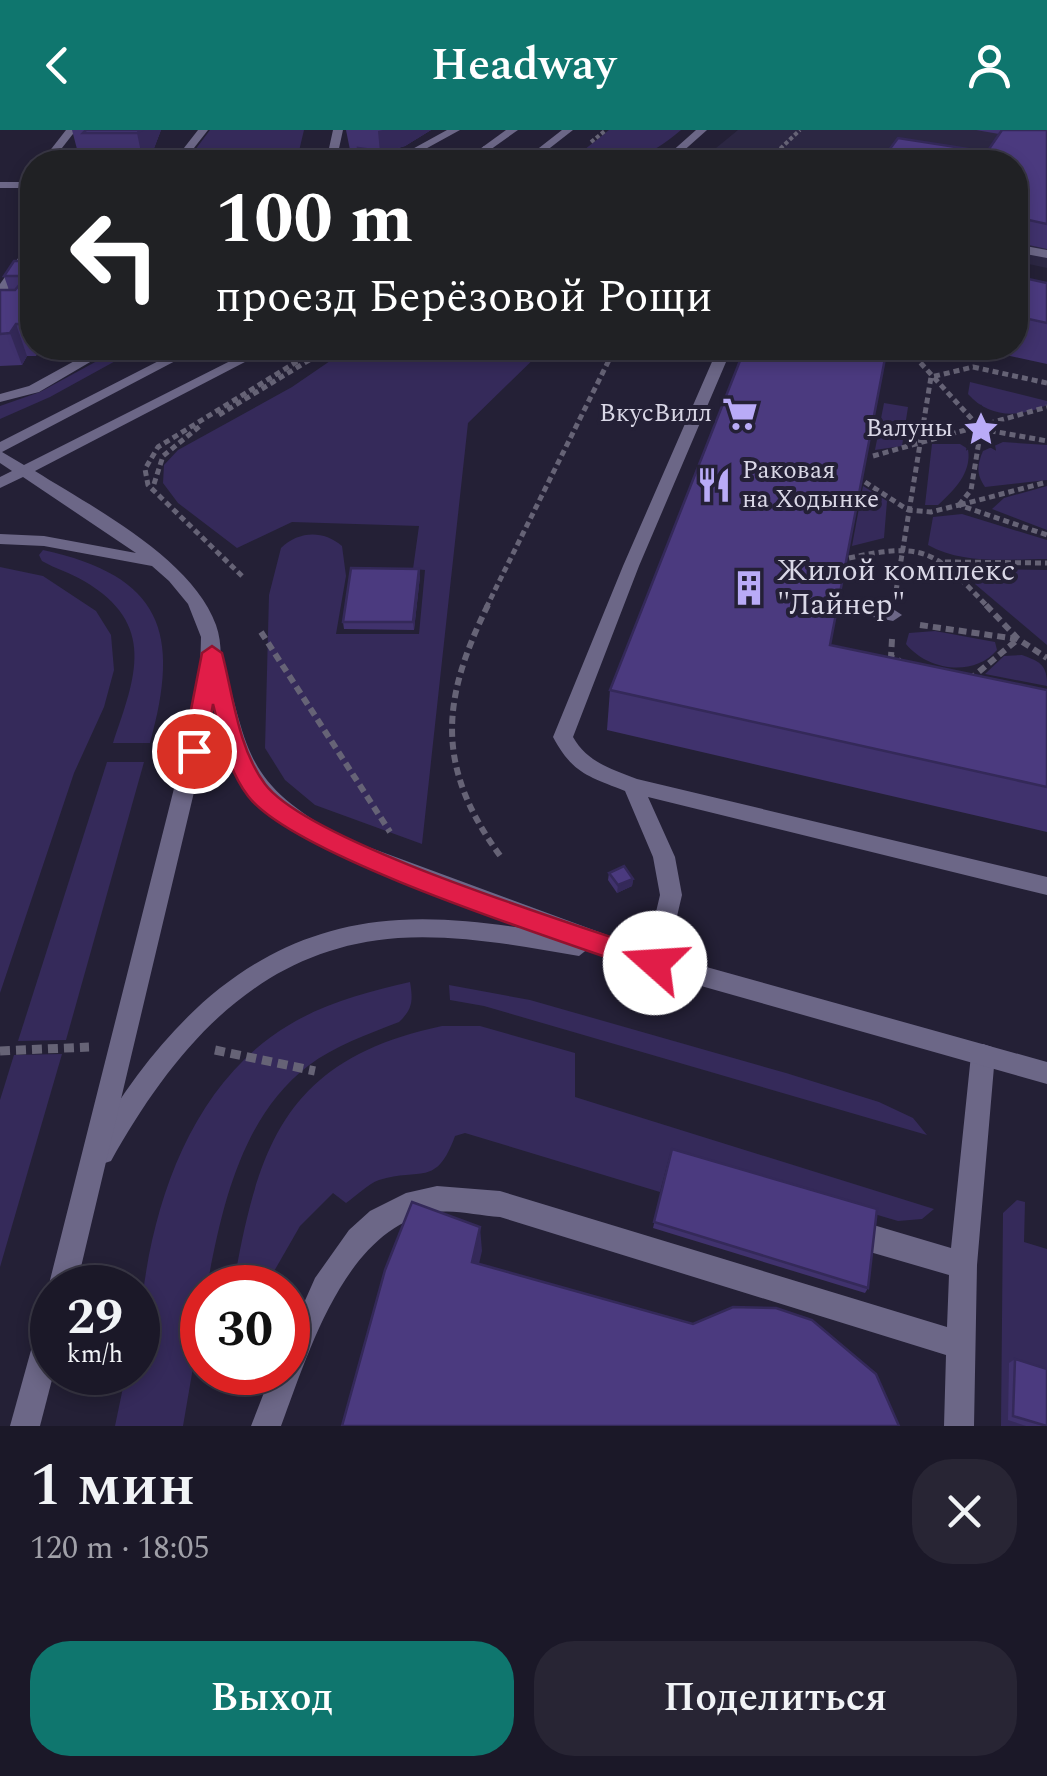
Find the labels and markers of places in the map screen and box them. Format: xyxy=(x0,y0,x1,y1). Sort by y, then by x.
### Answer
place label: ВкусВилл xyxy=(599,395,712,433)
supermarket icon: ВкусВилл xyxy=(721,395,759,433)
place label: Валуны xyxy=(866,410,953,448)
place icon: Валуны xyxy=(962,410,1000,448)
place label: Раковая на Ходынке xyxy=(742,452,879,519)
restaurant icon: Раковая на Ходынке xyxy=(695,466,733,504)
place label: Жилой комплекс "Лайнер" xyxy=(777,548,1015,628)
building icon: Жилой комплекс "Лайнер" xyxy=(730,569,768,607)
pin xyxy=(152,709,237,794)

